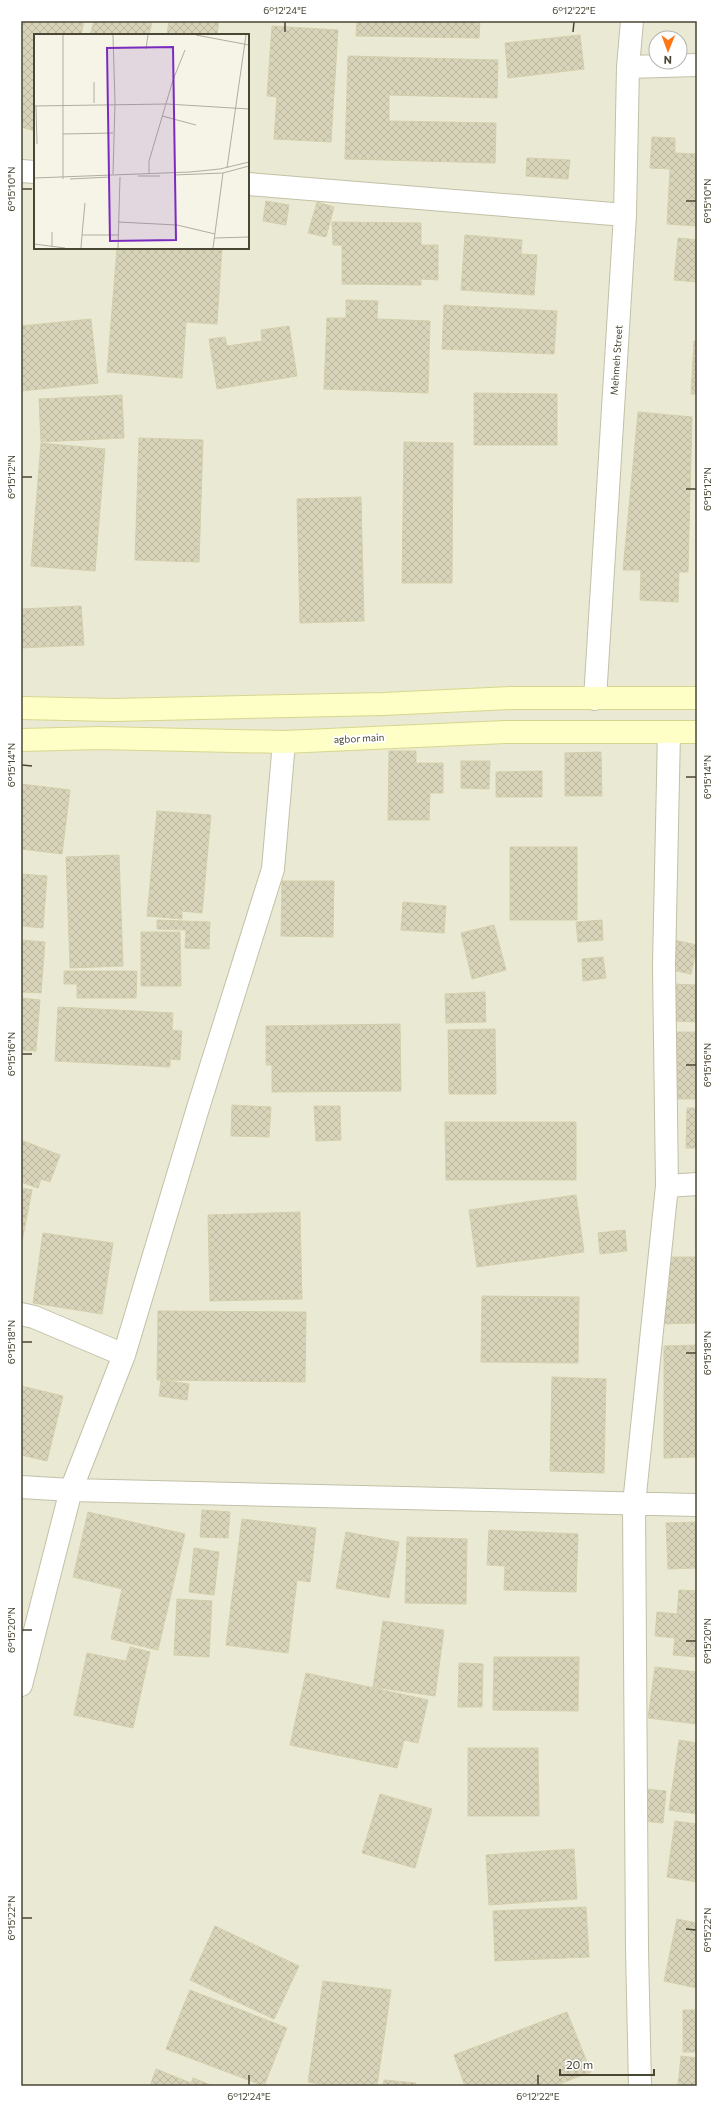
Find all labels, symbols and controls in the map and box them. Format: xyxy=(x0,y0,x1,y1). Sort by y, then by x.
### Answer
text: 6°12'24"E xyxy=(263,4,307,16)
text: 6°12'22"E xyxy=(552,4,596,16)
north arrow xyxy=(648,30,688,70)
inset map xyxy=(34,34,249,249)
text: N xyxy=(664,54,672,67)
text: 6°15'10"N xyxy=(5,167,17,211)
text: 6°15'10"N xyxy=(701,179,713,223)
street label: Mehmeh Street xyxy=(608,324,624,396)
text: 6°15'12"N xyxy=(5,455,17,499)
text: 6°15'12"N xyxy=(701,467,713,511)
street label: agbor main xyxy=(333,731,385,745)
text: 6°15'14"N xyxy=(5,743,17,787)
text: 6°15'14"N xyxy=(701,755,713,799)
text: 6°15'16"N xyxy=(5,1032,17,1076)
text: 6°15'16"N xyxy=(701,1043,713,1087)
text: 6°15'18"N xyxy=(5,1320,17,1364)
text: 6°15'18"N xyxy=(701,1331,713,1375)
text: 6°15'20"N xyxy=(5,1607,17,1653)
text: 6°15'20"N xyxy=(701,1618,713,1664)
text: 6°15'22"N xyxy=(5,1895,17,1941)
text: 6°15'22"N xyxy=(701,1907,713,1953)
scale bar xyxy=(560,2051,654,2077)
text: 20 m xyxy=(566,2057,593,2071)
text: 6°12'24"E xyxy=(227,2090,271,2102)
text: 6°12'22"E xyxy=(516,2090,560,2102)

